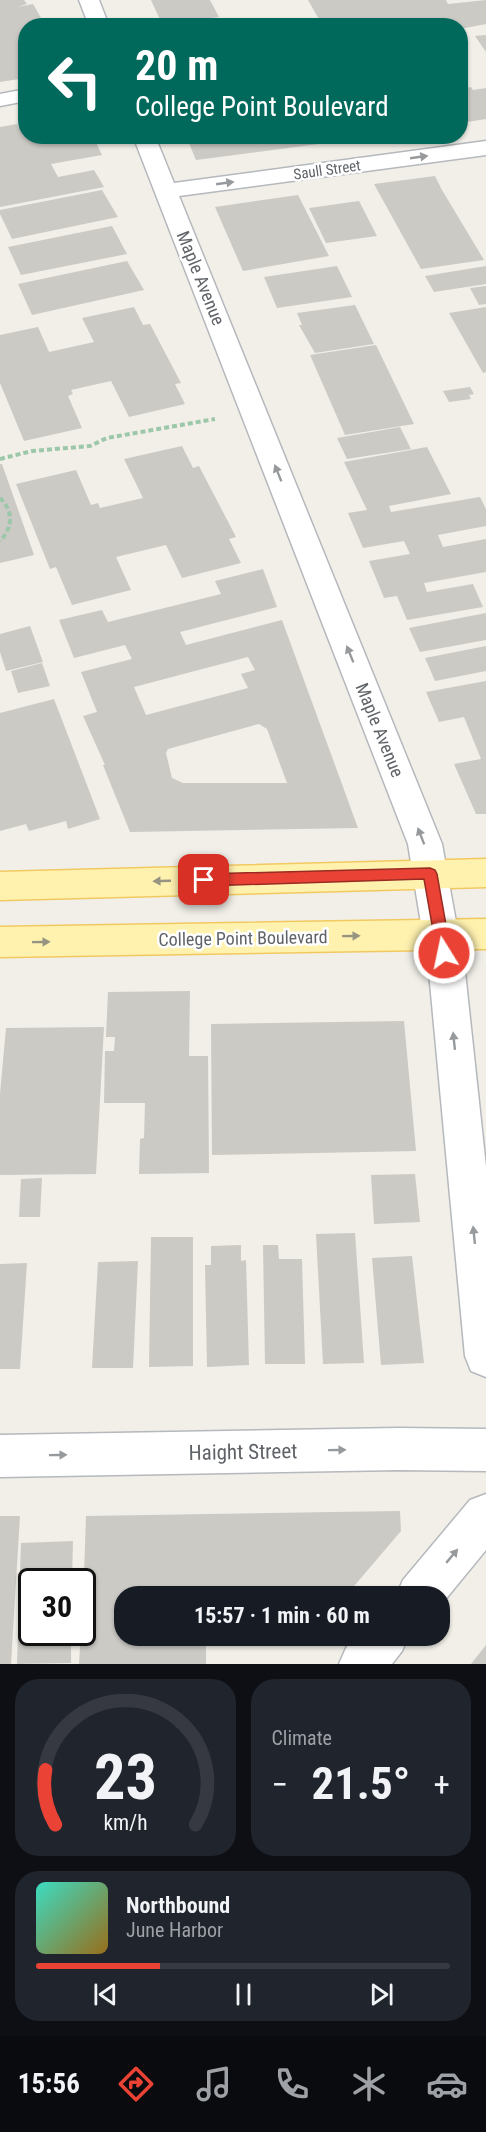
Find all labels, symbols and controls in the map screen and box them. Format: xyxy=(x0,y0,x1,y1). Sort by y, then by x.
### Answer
text: 20 m xyxy=(135,41,218,90)
icon: left xyxy=(36,42,114,120)
text: College Point Boulevard xyxy=(135,91,389,123)
one-way arrow xyxy=(409,153,428,162)
street label: Saull Street xyxy=(292,156,362,184)
one-way arrow xyxy=(216,179,235,188)
street label: Maple Avenue xyxy=(173,228,229,328)
one-way arrow xyxy=(273,464,282,482)
one-way arrow xyxy=(345,645,355,663)
street label: Maple Avenue xyxy=(352,680,408,780)
one-way arrow xyxy=(416,827,426,845)
pin xyxy=(178,854,229,905)
icon: arrive xyxy=(187,863,220,896)
one-way arrow xyxy=(152,876,171,886)
position arrow xyxy=(412,921,476,985)
street label: College Point Boulevard xyxy=(158,926,328,950)
one-way arrow xyxy=(341,931,360,941)
one-way arrow xyxy=(32,937,51,946)
one-way arrow xyxy=(449,1032,459,1051)
one-way arrow xyxy=(469,1226,479,1245)
street label: Haight Street xyxy=(188,1439,298,1465)
one-way arrow xyxy=(328,1446,347,1455)
one-way arrow xyxy=(49,1450,68,1460)
one-way arrow xyxy=(446,1548,459,1564)
speed limit sign: 30 xyxy=(18,1568,96,1646)
text: 15:57 · 1 min · 60 m xyxy=(194,1603,370,1628)
text: Climate xyxy=(272,1726,332,1750)
text: 23 xyxy=(94,1741,157,1814)
text: 21.5° xyxy=(311,1757,410,1810)
text: − xyxy=(272,1765,288,1804)
text: + xyxy=(434,1765,450,1804)
text: km/h xyxy=(103,1810,147,1835)
text: Northbound xyxy=(126,1893,230,1918)
text: June Harbor xyxy=(126,1918,223,1942)
icon: previous xyxy=(89,1978,122,2011)
icon: pause xyxy=(227,1978,260,2011)
icon: next xyxy=(365,1978,398,2011)
icon: directions xyxy=(115,2063,157,2105)
icon: music xyxy=(193,2063,235,2105)
icon: phone xyxy=(271,2063,313,2105)
icon: climate xyxy=(348,2063,390,2105)
icon: car xyxy=(426,2063,468,2105)
text: 15:56 xyxy=(18,2068,80,2100)

